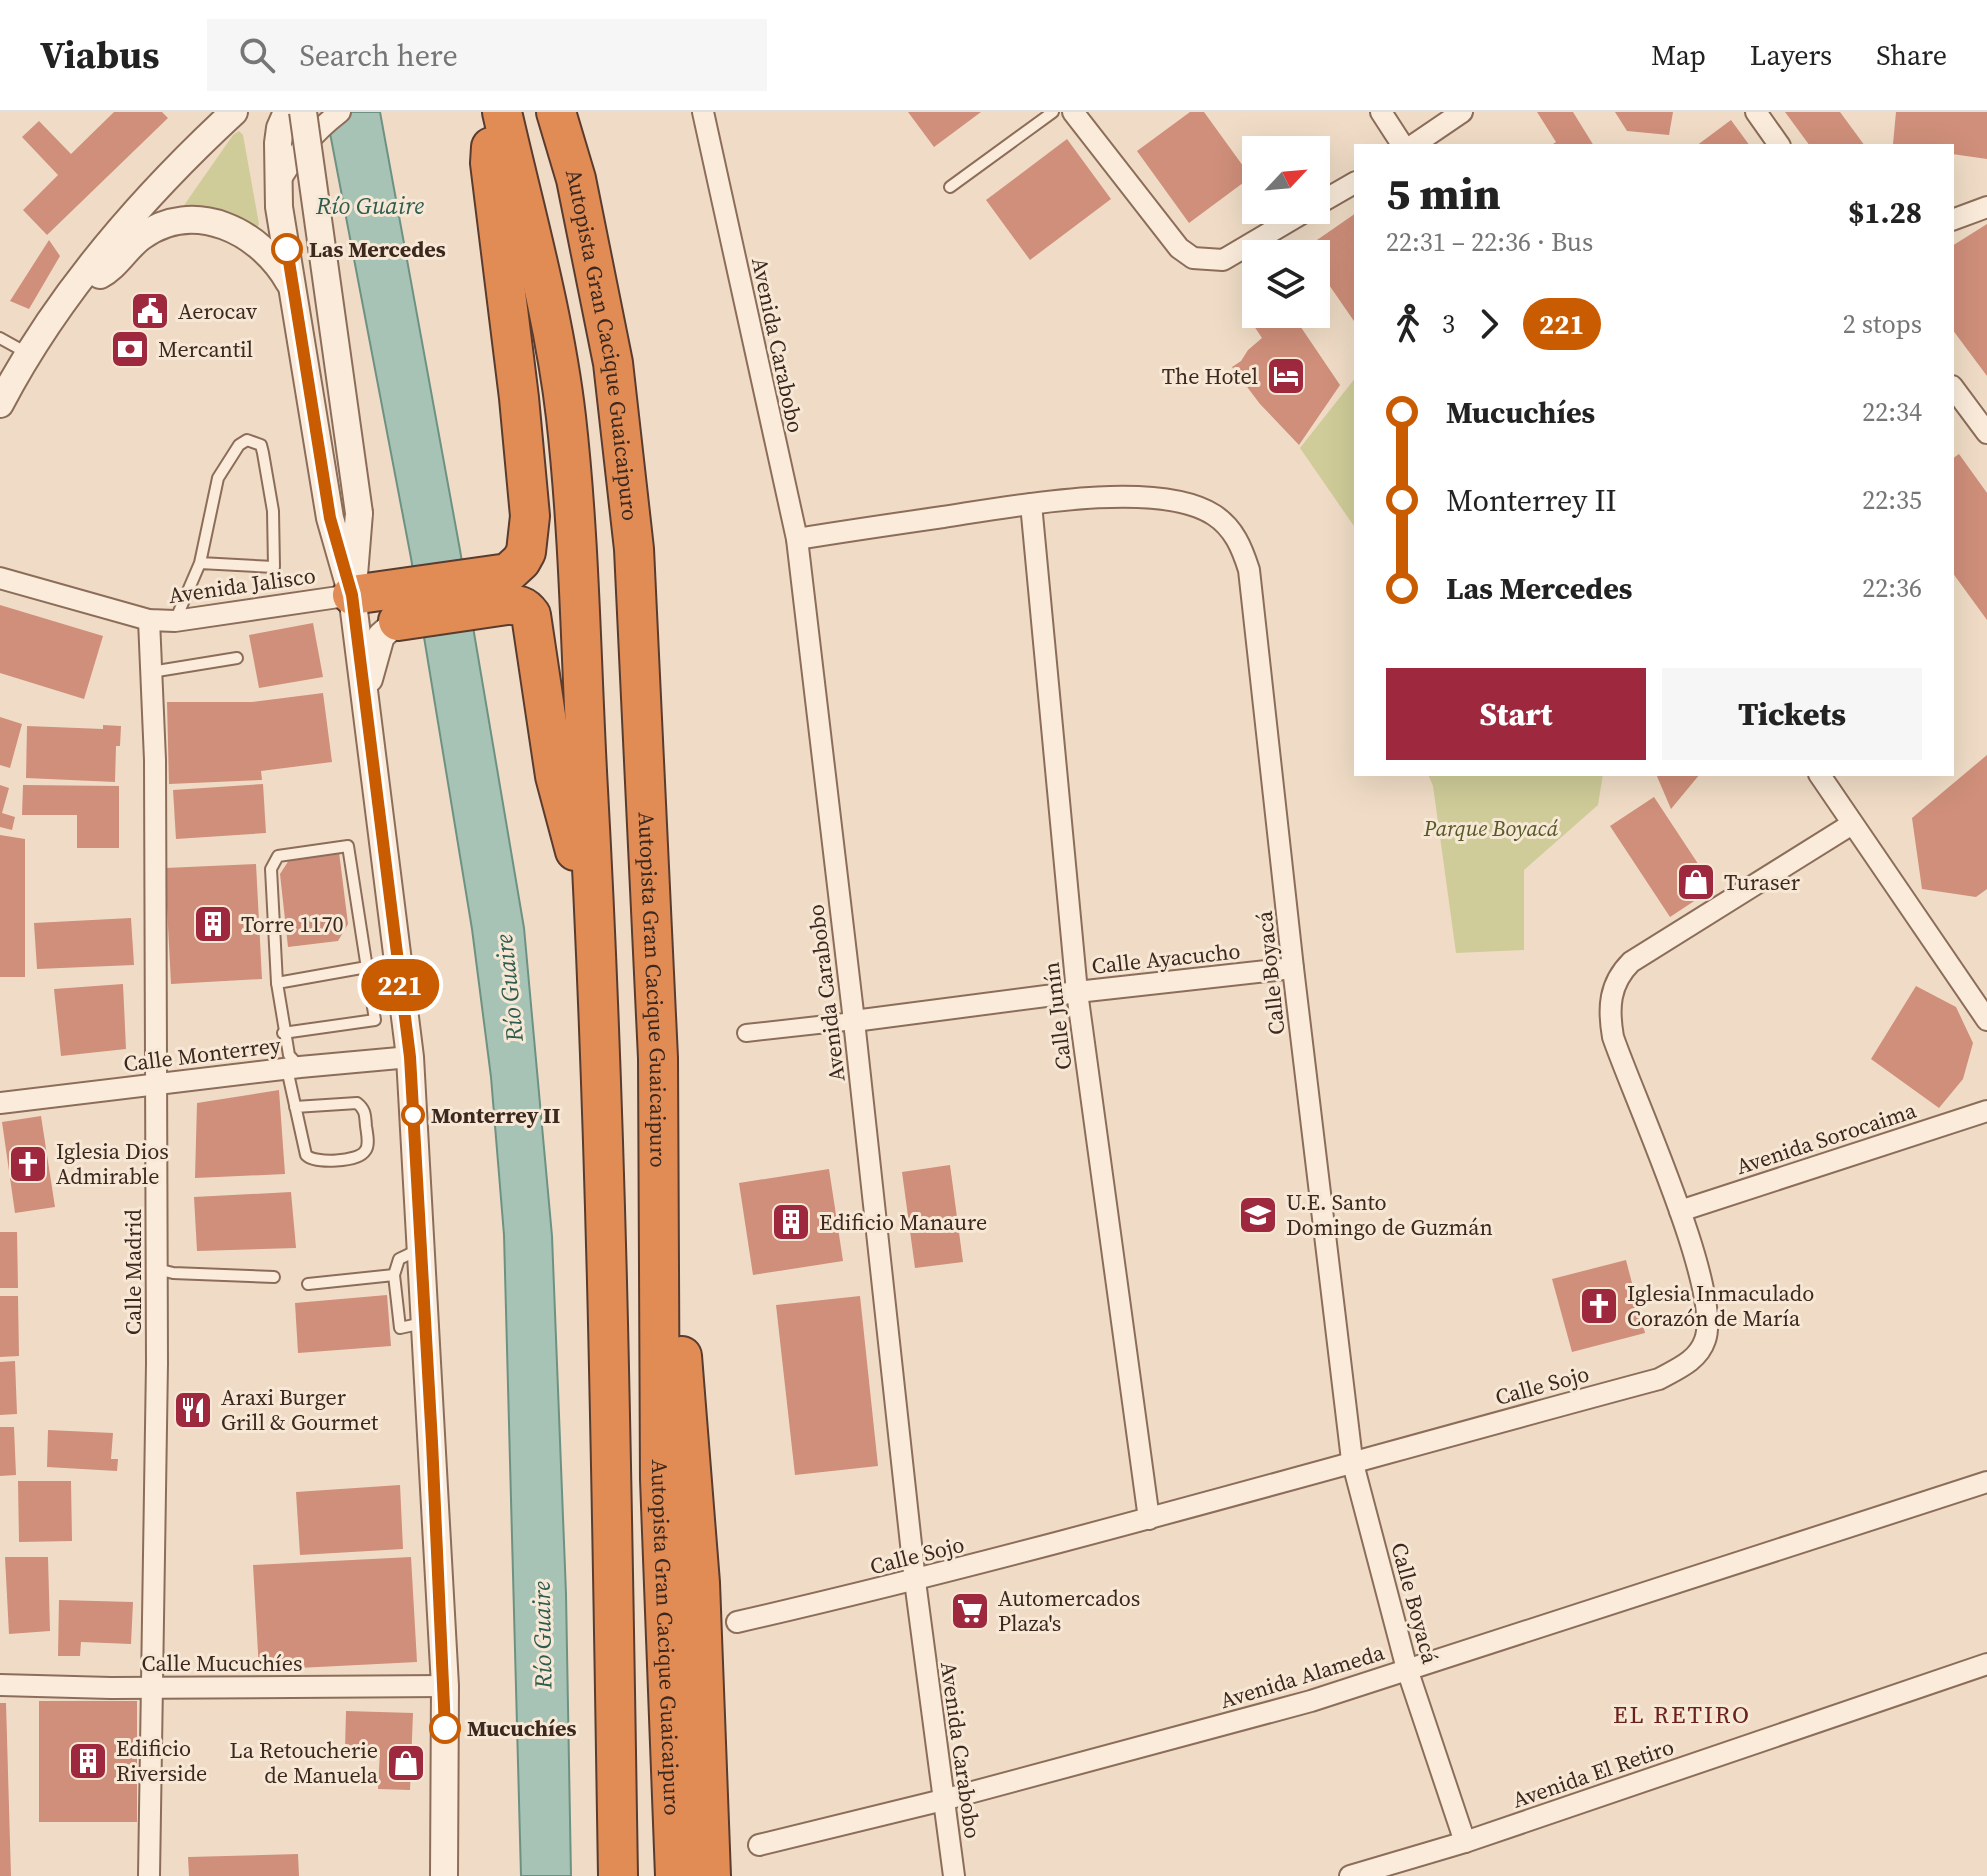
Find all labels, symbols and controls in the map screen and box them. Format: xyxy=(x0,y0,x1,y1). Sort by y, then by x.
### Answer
search box xyxy=(207,19,767,91)
text: Viabus xyxy=(40,29,159,81)
icon: search xyxy=(235,33,279,77)
text: Search here xyxy=(299,35,458,76)
text: Map xyxy=(1651,36,1706,74)
text: Layers xyxy=(1750,36,1832,74)
text: Share xyxy=(1876,36,1947,74)
north arrow xyxy=(1242,136,1330,224)
map controls xyxy=(1242,136,1330,328)
text: 5 min xyxy=(1386,163,1501,224)
street label: Autopista Gran Cacique Guaicaipuro xyxy=(559,165,646,522)
water label: Río Guaire xyxy=(315,189,424,222)
text: $1.28 xyxy=(1848,192,1922,233)
text: 22:31 – 22:36 · Bus xyxy=(1386,224,1593,260)
marker: Las Mercedes xyxy=(272,234,302,264)
place label: Las Mercedes xyxy=(309,234,446,264)
button: layers xyxy=(1242,240,1330,328)
street label: Avenida Carabobo xyxy=(745,255,811,435)
public building icon: Aerocav xyxy=(129,290,171,332)
place label: Aerocav xyxy=(178,296,257,326)
icon: walk xyxy=(1386,302,1430,346)
icon: forward xyxy=(1467,302,1511,346)
text: 221 xyxy=(1539,305,1585,343)
text: 3 xyxy=(1442,306,1455,342)
text: 2 stops xyxy=(1843,306,1922,342)
bank icon: Mercantil xyxy=(109,328,151,370)
place label: Mercantil xyxy=(158,334,253,364)
hotel icon: The Hotel xyxy=(1265,355,1307,397)
place label: The Hotel xyxy=(1162,361,1258,391)
text: Mucuchíes xyxy=(1446,392,1595,433)
text: 22:34 xyxy=(1862,394,1922,430)
text: Monterrey II xyxy=(1446,480,1617,521)
text: 22:35 xyxy=(1862,482,1922,518)
street label: Avenida Jalisco xyxy=(167,560,317,610)
text: Las Mercedes xyxy=(1446,568,1632,609)
text: 22:36 xyxy=(1862,570,1922,606)
button: Start xyxy=(1386,668,1646,760)
button: Tickets xyxy=(1662,668,1922,760)
street label: Autopista Gran Cacique Guaicaipuro xyxy=(631,811,674,1168)
park label: Parque Boyacá xyxy=(1423,813,1559,843)
shop icon: Turaser xyxy=(1675,861,1717,903)
place label: Turaser xyxy=(1724,867,1801,897)
building icon: Torre 1170 xyxy=(192,903,234,945)
street label: Avenida Carabobo xyxy=(800,903,852,1083)
place label: Torre 1170 xyxy=(241,909,344,939)
street label: Calle Boyacá xyxy=(1249,909,1291,1036)
water label: Río Guaire xyxy=(487,932,531,1044)
street label: Calle Ayacucho xyxy=(1090,935,1242,981)
line badge: 221 xyxy=(354,959,446,1011)
street label: Calle Junín xyxy=(1036,960,1078,1072)
text: 221 xyxy=(377,966,423,1004)
street label: Calle Monterrey xyxy=(122,1029,283,1079)
street label: Avenida Sorocaima xyxy=(1732,1094,1921,1181)
place label: Monterrey II xyxy=(431,1100,560,1130)
marker: Monterrey II xyxy=(402,1104,424,1126)
place label: Iglesia Dios Admirable xyxy=(56,1136,169,1191)
church icon: Iglesia Dios Admirable xyxy=(7,1143,49,1185)
place label: U.E. Santo Domingo de Guzmán xyxy=(1286,1187,1493,1242)
school or university icon: U.E. Santo Domingo de Guzmán xyxy=(1237,1194,1279,1236)
building icon: Edificio Manaure xyxy=(770,1201,812,1243)
place label: Edificio Manaure xyxy=(819,1207,987,1237)
street label: Calle Madrid xyxy=(118,1209,148,1335)
place label: Iglesia Inmaculado Corazón de María xyxy=(1627,1278,1814,1333)
church icon: Iglesia Inmaculado Corazón de María xyxy=(1578,1285,1620,1327)
street label: Calle Sojo xyxy=(1492,1358,1592,1412)
place label: Araxi Burger Grill & Gourmet xyxy=(221,1382,379,1437)
restaurant icon: Araxi Burger Grill & Gourmet xyxy=(172,1389,214,1431)
street label: Autopista Gran Cacique Guaicaipuro xyxy=(645,1459,688,1816)
street label: Calle Sojo xyxy=(867,1529,967,1581)
street label: Calle Boyacá xyxy=(1384,1539,1446,1668)
water label: Río Guaire xyxy=(525,1581,559,1690)
place label: Automercados Plaza's xyxy=(998,1583,1140,1638)
supermarket icon: Automercados Plaza's xyxy=(949,1590,991,1632)
street label: Avenida Alameda xyxy=(1216,1637,1389,1715)
street label: Calle Mucuchíes xyxy=(142,1648,302,1678)
street label: Avenida Carabobo xyxy=(934,1660,988,1840)
district label: EL RETIRO xyxy=(1613,1698,1751,1731)
marker: Mucuchíes xyxy=(430,1713,460,1743)
place label: Mucuchíes xyxy=(467,1713,576,1743)
street label: Avenida El Retiro xyxy=(1508,1731,1678,1815)
place label: Edificio Riverside xyxy=(116,1733,207,1788)
place label: La Retoucherie de Manuela xyxy=(230,1735,379,1790)
building icon: Edificio Riverside xyxy=(67,1740,109,1782)
shop icon: La Retoucherie de Manuela xyxy=(385,1742,427,1784)

